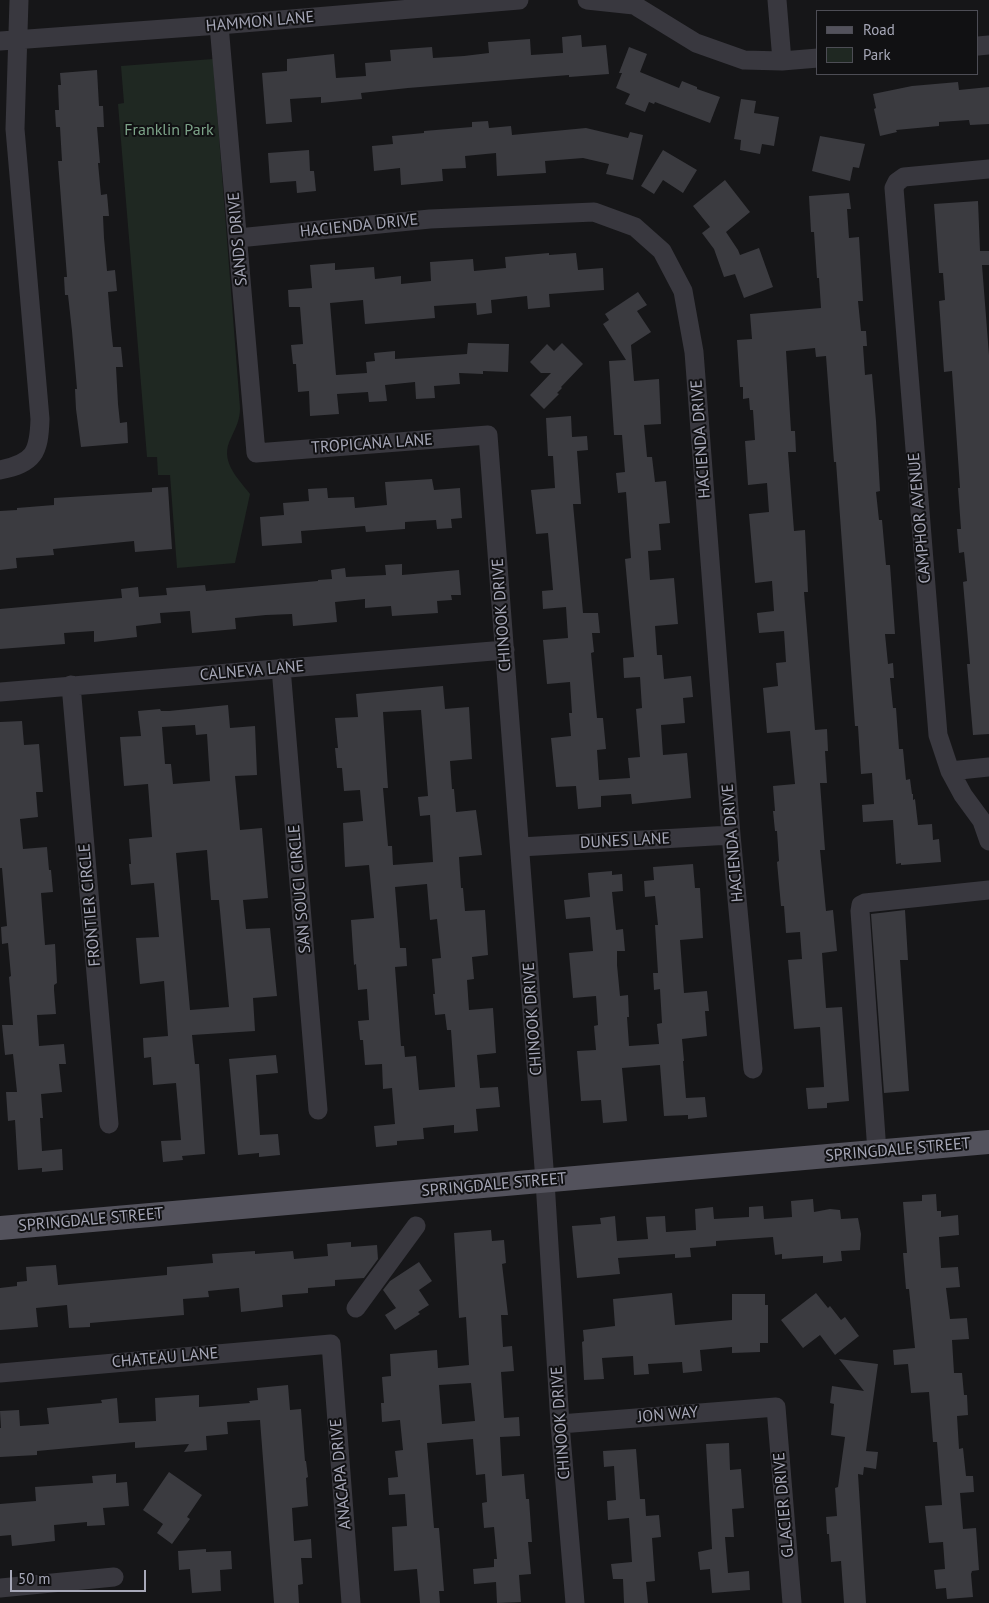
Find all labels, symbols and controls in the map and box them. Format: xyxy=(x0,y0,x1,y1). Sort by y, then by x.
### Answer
street label: HAMMON LANE xyxy=(205,8,315,36)
legend xyxy=(816,10,979,75)
text: Road xyxy=(863,20,895,39)
text: Park xyxy=(863,45,891,64)
park label: Franklin Park xyxy=(124,120,214,140)
street label: SANDS DRIVE xyxy=(224,191,252,287)
street label: HACIENDA DRIVE xyxy=(299,210,419,242)
street label: HACIENDA DRIVE xyxy=(687,379,715,499)
street label: TROPICANA LANE xyxy=(311,430,433,458)
street label: CAMPHOR AVENUE xyxy=(905,452,935,584)
street label: CHINOOK DRIVE xyxy=(488,558,516,672)
street label: CALNEVA LANE xyxy=(199,657,305,685)
street label: HACIENDA DRIVE xyxy=(718,783,748,903)
street label: SAN SOUCI CIRCLE xyxy=(285,824,315,954)
street label: DUNES LANE xyxy=(580,829,670,853)
street label: FRONTIER CIRCLE xyxy=(75,843,105,967)
street label: CHINOOK DRIVE xyxy=(519,962,547,1076)
street label: SPRINGDALE STREET xyxy=(825,1134,971,1166)
street label: SPRINGDALE STREET xyxy=(421,1169,567,1201)
street label: SPRINGDALE STREET xyxy=(18,1204,164,1236)
street label: CHATEAU LANE xyxy=(111,1344,219,1372)
street label: CHINOOK DRIVE xyxy=(547,1366,575,1480)
street label: JON WAY xyxy=(637,1403,699,1427)
street label: ANACAPA DRIVE xyxy=(327,1418,355,1530)
street label: GLACIER DRIVE xyxy=(770,1452,798,1558)
scale bar xyxy=(12,1560,149,1592)
text: 50 m xyxy=(18,1569,51,1588)

